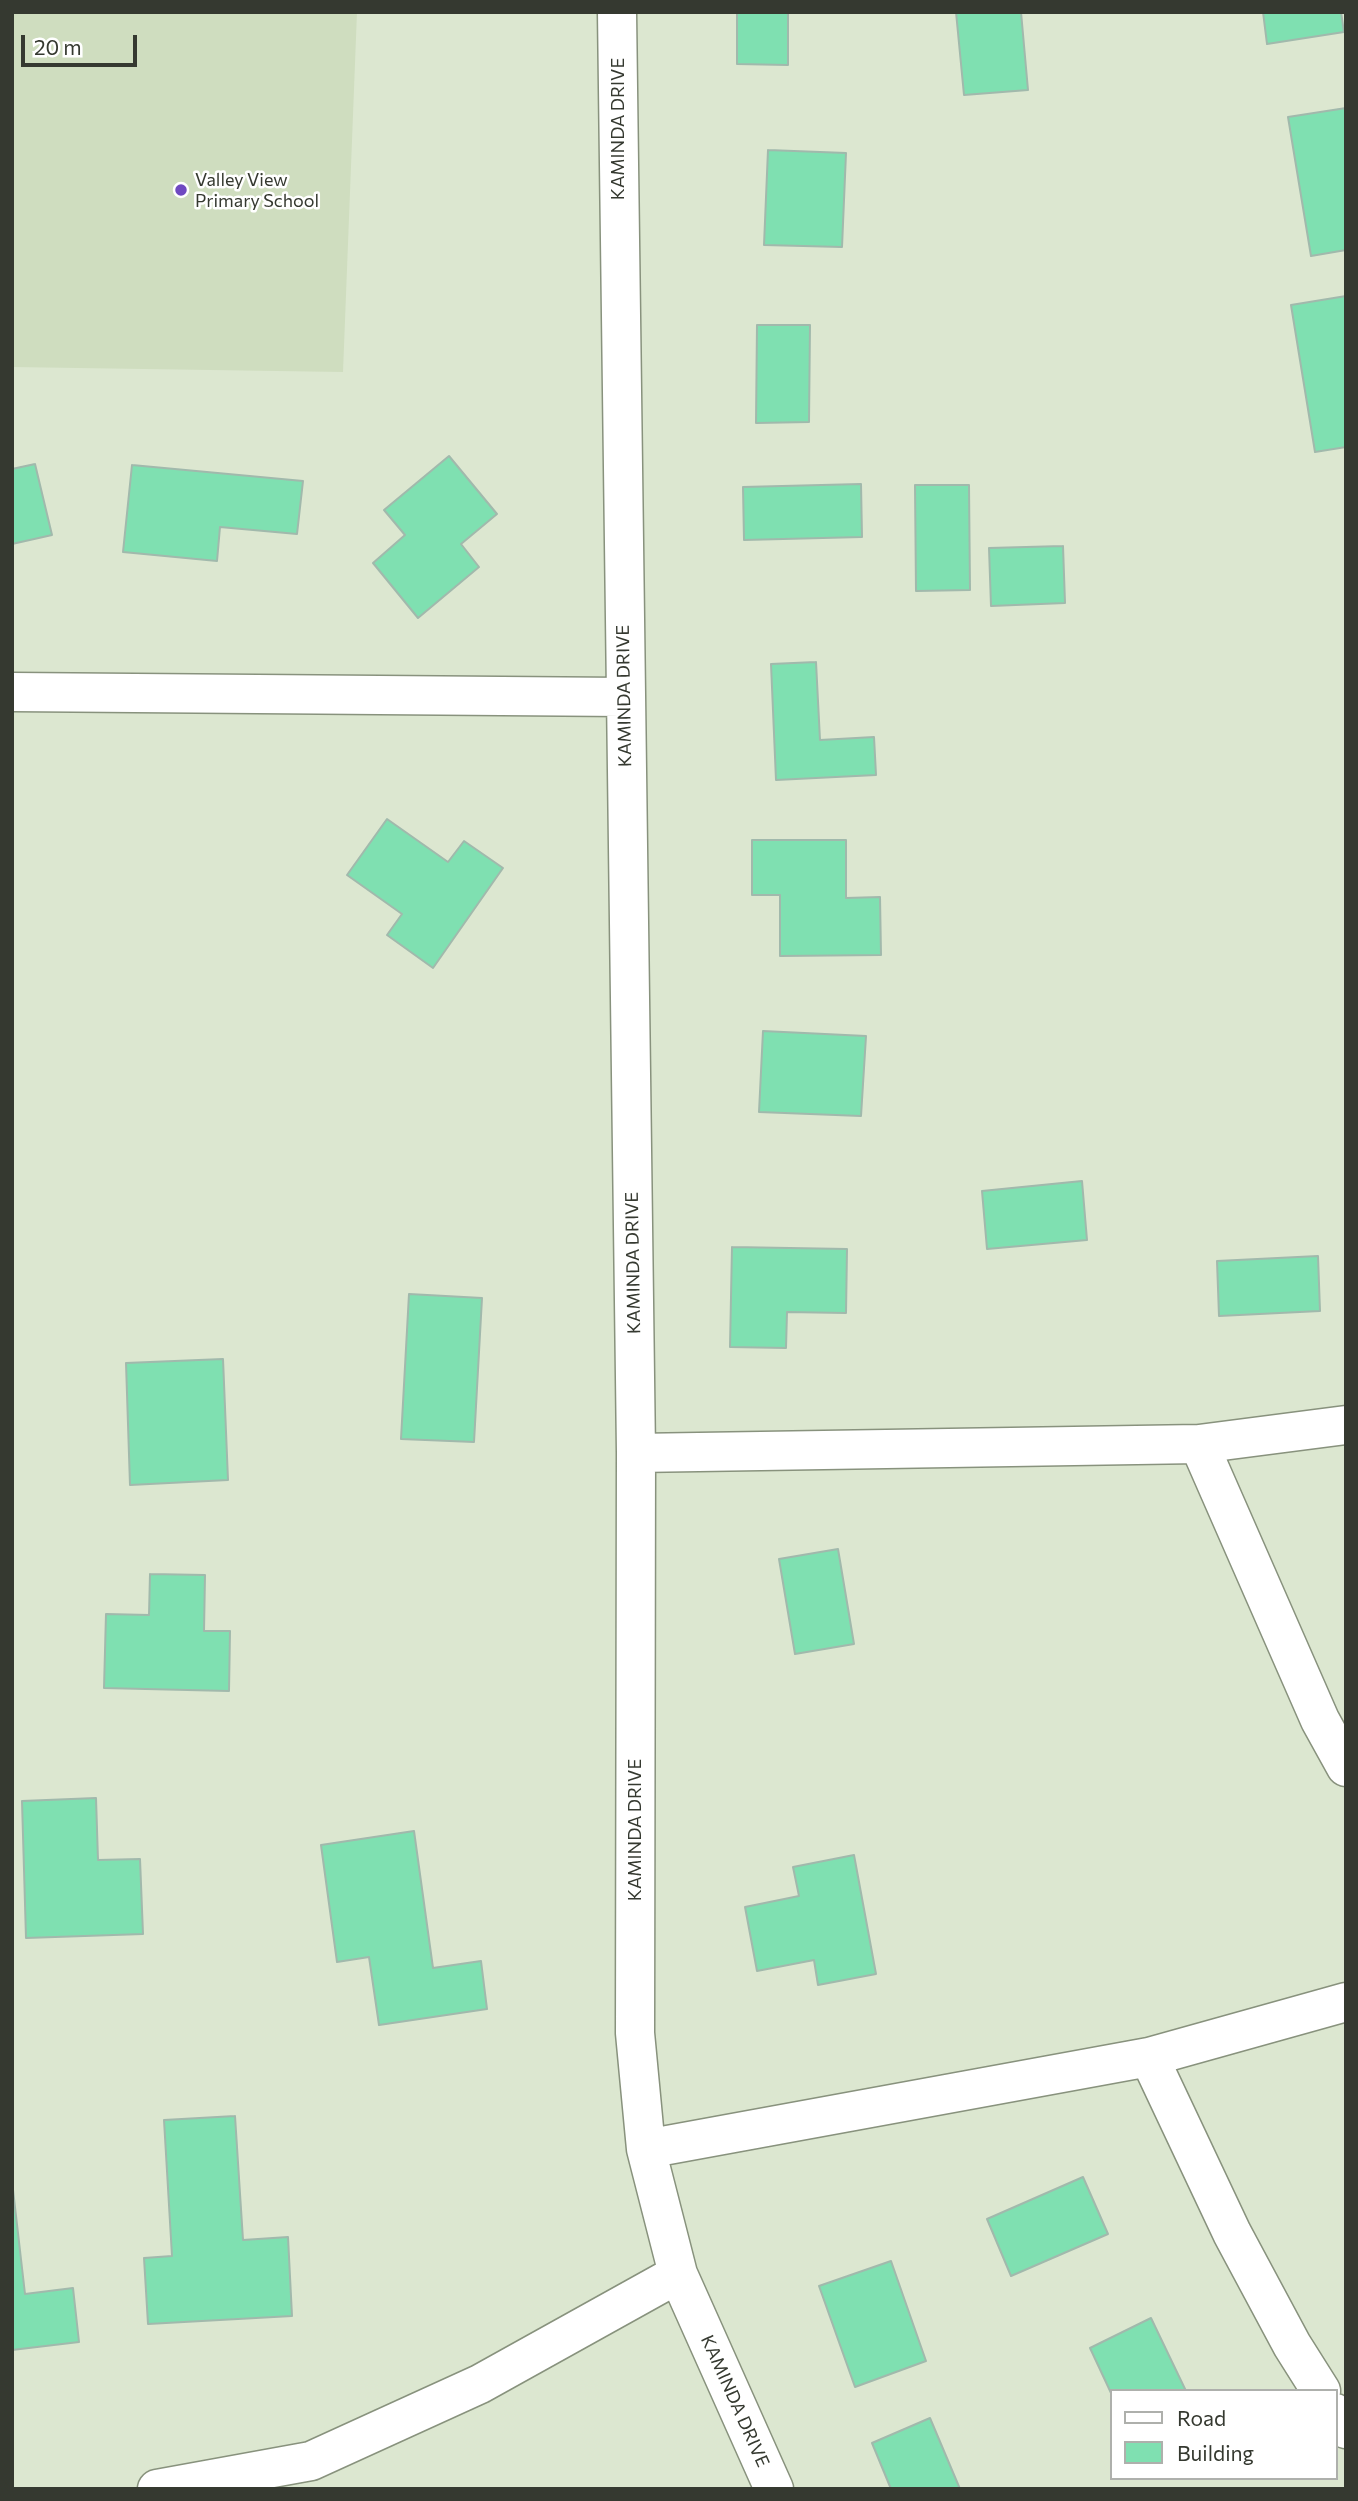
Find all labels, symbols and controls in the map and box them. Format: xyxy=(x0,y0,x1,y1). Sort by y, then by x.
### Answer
scale bar xyxy=(24,21,140,65)
text: 20 m xyxy=(34,34,82,59)
street label: KAMINDA DRIVE xyxy=(607,58,629,200)
place label: Valley View Primary School xyxy=(195,169,319,212)
marker: Valley View Primary School xyxy=(173,182,189,198)
street label: KAMINDA DRIVE xyxy=(612,625,636,767)
street label: KAMINDA DRIVE xyxy=(621,1192,645,1334)
street label: KAMINDA DRIVE xyxy=(624,1759,646,1901)
street label: KAMINDA DRIVE xyxy=(696,2332,774,2470)
legend xyxy=(1110,2389,1337,2480)
text: Road xyxy=(1177,2405,1226,2430)
text: Building xyxy=(1177,2440,1254,2465)

